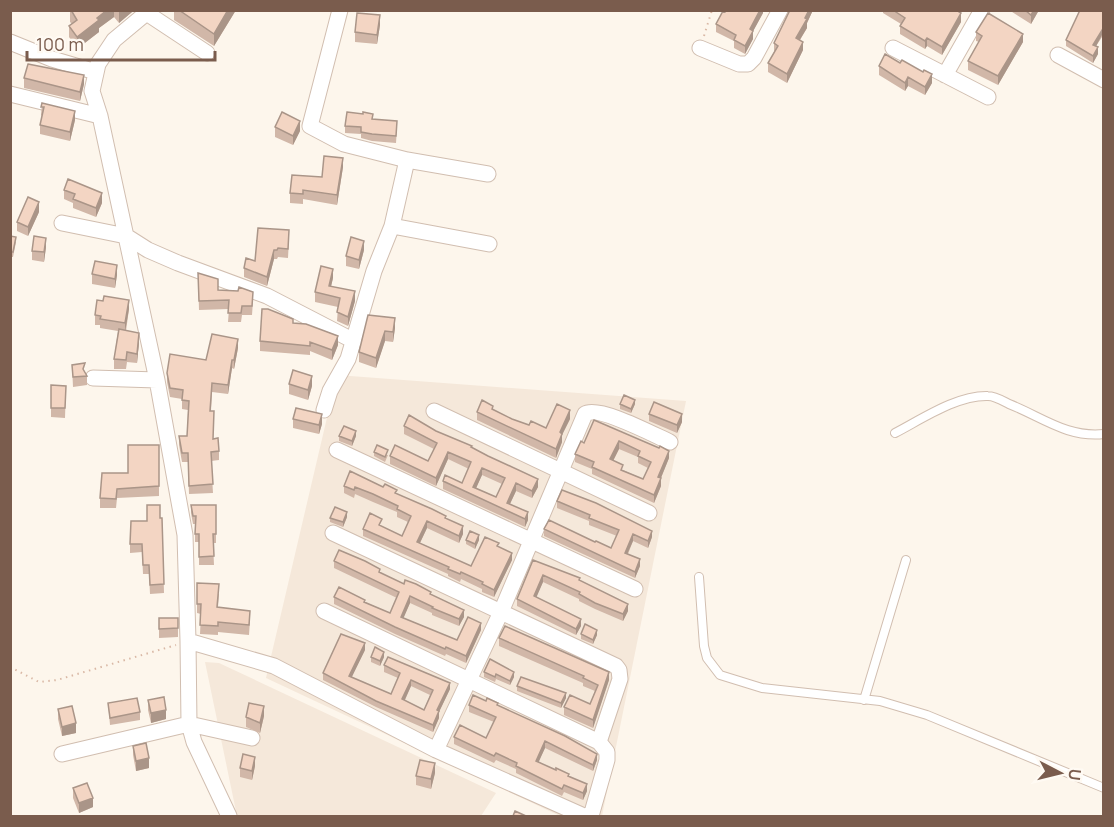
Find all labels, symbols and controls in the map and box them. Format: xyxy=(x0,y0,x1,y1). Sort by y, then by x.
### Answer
scale bar xyxy=(27,24,214,62)
text: 100 m xyxy=(36,32,84,56)
north arrow xyxy=(1030,743,1090,803)
text: U xyxy=(1063,768,1087,782)

